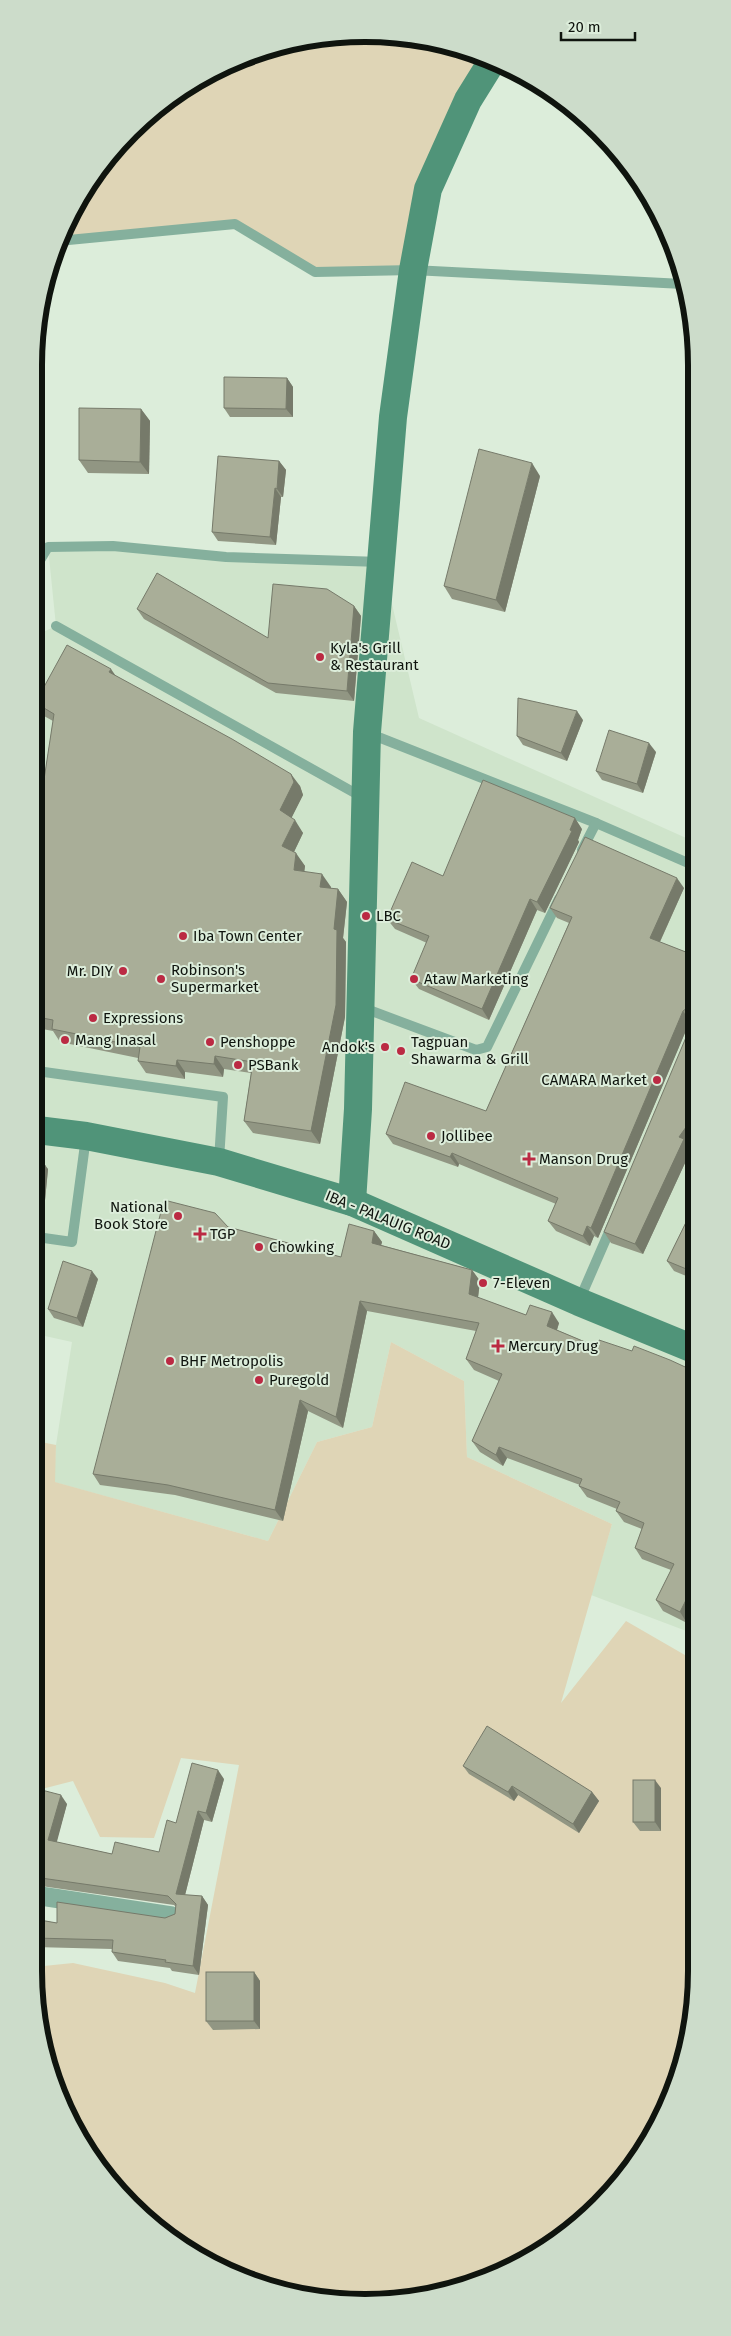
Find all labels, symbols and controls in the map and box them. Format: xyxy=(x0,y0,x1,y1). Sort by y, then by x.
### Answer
scale bar xyxy=(561,10,635,42)
text: 20 m xyxy=(568,18,601,36)
place label: Kyla's Grill & Restaurant xyxy=(330,639,419,674)
marker: Kyla's Grill & Restaurant xyxy=(314,651,326,663)
place label: LBC xyxy=(376,907,402,925)
marker: LBC xyxy=(360,910,372,922)
place label: Iba Town Center xyxy=(193,927,302,945)
marker: Iba Town Center xyxy=(177,930,189,942)
place label: Robinson's Supermarket xyxy=(171,961,259,996)
place label: Mr. DIY xyxy=(67,962,114,980)
marker: Mr. DIY xyxy=(117,965,129,977)
place label: Ataw Marketing xyxy=(424,970,528,988)
marker: Robinson's Supermarket xyxy=(155,973,167,985)
marker: Ataw Marketing xyxy=(408,973,420,985)
place label: Expressions xyxy=(103,1009,183,1027)
marker: Expressions xyxy=(87,1012,99,1024)
place label: Mang Inasal xyxy=(75,1031,156,1049)
place label: Penshoppe xyxy=(220,1033,296,1051)
place label: Tagpuan Shawarma & Grill xyxy=(411,1033,529,1068)
marker: Mang Inasal xyxy=(59,1034,71,1046)
marker: Penshoppe xyxy=(204,1036,216,1048)
place label: Andok's xyxy=(322,1038,375,1056)
marker: Andok's xyxy=(379,1041,391,1053)
marker: Tagpuan Shawarma & Grill xyxy=(395,1045,407,1057)
place label: PSBank xyxy=(248,1056,299,1074)
marker: PSBank xyxy=(232,1059,244,1071)
place label: CAMARA Market xyxy=(541,1071,648,1089)
marker: CAMARA Market xyxy=(651,1074,663,1086)
place label: Jollibee xyxy=(441,1127,493,1145)
marker: Jollibee xyxy=(425,1130,437,1142)
place label: Manson Drug xyxy=(539,1150,628,1168)
marker: Manson Drug xyxy=(523,1153,535,1165)
street label: IBA - PALAUIG ROAD xyxy=(323,1187,453,1253)
place label: National Book Store xyxy=(94,1198,169,1233)
marker: National Book Store xyxy=(172,1210,184,1222)
place label: TGP xyxy=(210,1225,236,1243)
marker: TGP xyxy=(194,1228,206,1240)
place label: Chowking xyxy=(269,1238,334,1256)
marker: Chowking xyxy=(253,1241,265,1253)
place label: 7-Eleven xyxy=(493,1274,550,1292)
marker: 7-Eleven xyxy=(477,1277,489,1289)
place label: Mercury Drug xyxy=(508,1337,598,1355)
marker: Mercury Drug xyxy=(492,1340,504,1352)
place label: BHF Metropolis xyxy=(180,1352,283,1370)
marker: BHF Metropolis xyxy=(164,1355,176,1367)
place label: Puregold xyxy=(269,1371,329,1389)
marker: Puregold xyxy=(253,1374,265,1386)

